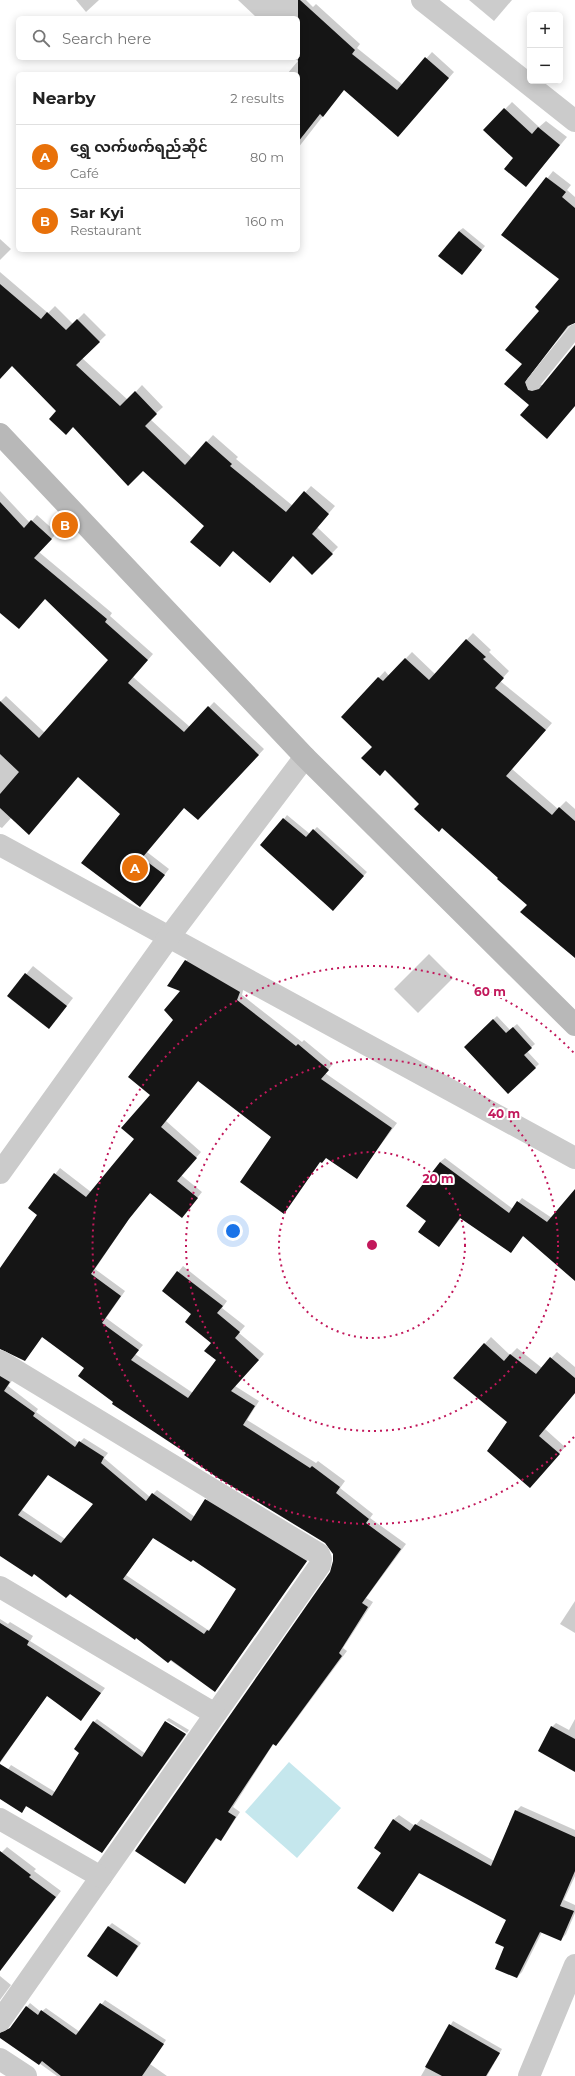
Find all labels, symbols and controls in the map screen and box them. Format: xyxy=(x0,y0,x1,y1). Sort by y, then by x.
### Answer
map controls xyxy=(527,12,563,84)
button: + xyxy=(527,12,563,48)
search box xyxy=(16,16,300,60)
icon: search xyxy=(30,27,52,49)
text: Search here xyxy=(62,29,151,48)
button: − xyxy=(527,48,563,84)
text: Nearby xyxy=(32,88,96,108)
text: 2 results xyxy=(230,90,284,106)
text: ရွှေ လက်ဖက်ရည်ဆိုင် xyxy=(70,137,208,156)
text: A xyxy=(40,149,50,165)
text: 80 m xyxy=(250,149,284,165)
text: Café xyxy=(70,165,99,181)
text: Sar Kyi xyxy=(70,203,124,222)
text: B xyxy=(40,213,50,229)
text: 160 m xyxy=(246,213,284,229)
text: Restaurant xyxy=(70,222,141,238)
pin: B xyxy=(52,510,78,540)
pin: A xyxy=(122,853,148,883)
text: 60 m xyxy=(474,984,506,999)
text: 40 m xyxy=(488,1106,520,1121)
text: 20 m xyxy=(422,1171,454,1186)
your location xyxy=(223,1221,243,1241)
centre of rings xyxy=(365,1238,379,1252)

